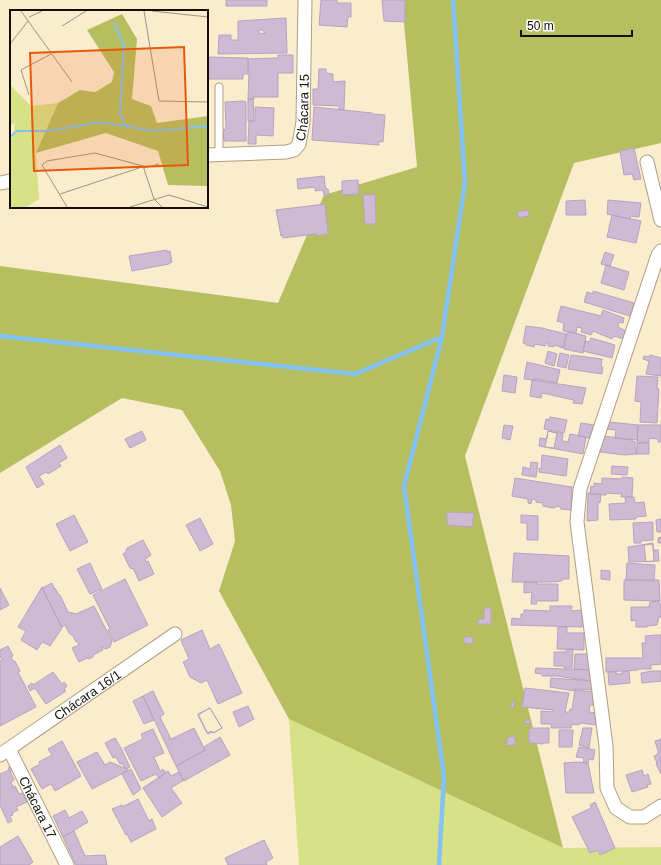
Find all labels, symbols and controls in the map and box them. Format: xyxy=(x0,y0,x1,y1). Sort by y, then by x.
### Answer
inset map xyxy=(10,10,208,208)
scale bar xyxy=(521,12,632,38)
text: 50 m xyxy=(527,19,554,33)
street label: Chácara 15 xyxy=(293,74,312,142)
street label: Chácara 16/1 xyxy=(51,667,124,724)
street label: Chácara 17 xyxy=(16,774,59,841)

